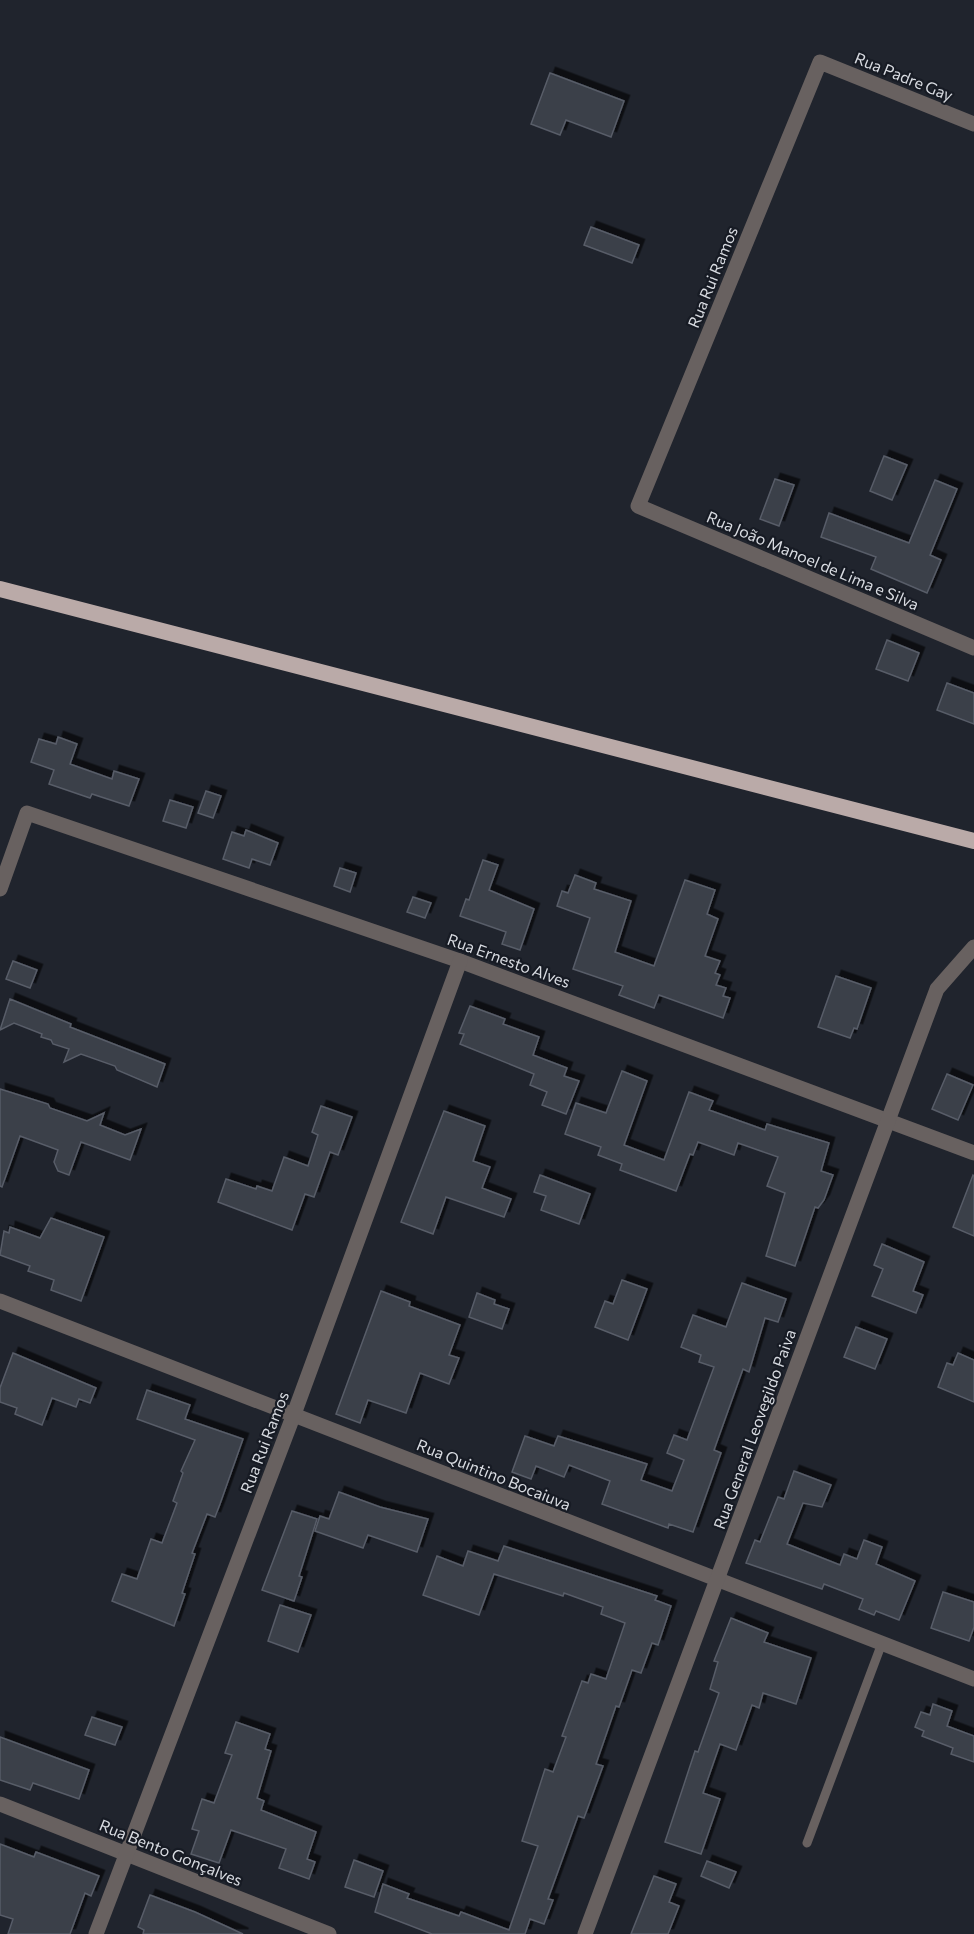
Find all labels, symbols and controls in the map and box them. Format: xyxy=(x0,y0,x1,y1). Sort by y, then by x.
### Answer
street label: Rua Padre Gay xyxy=(852,48,956,104)
street label: Rua Rui Ramos xyxy=(683,224,741,330)
street label: Rua João Manoel de Lima e Silva xyxy=(704,507,922,613)
street label: Rua Ernesto Alves xyxy=(445,929,573,991)
street label: Rua General Leovegildo Paiva xyxy=(709,1326,799,1532)
street label: Rua Rui Ramos xyxy=(236,1388,292,1496)
street label: Rua Quintino Bocaiuva xyxy=(414,1434,574,1514)
street label: Rua Bento Gonçalves xyxy=(97,1815,245,1889)

